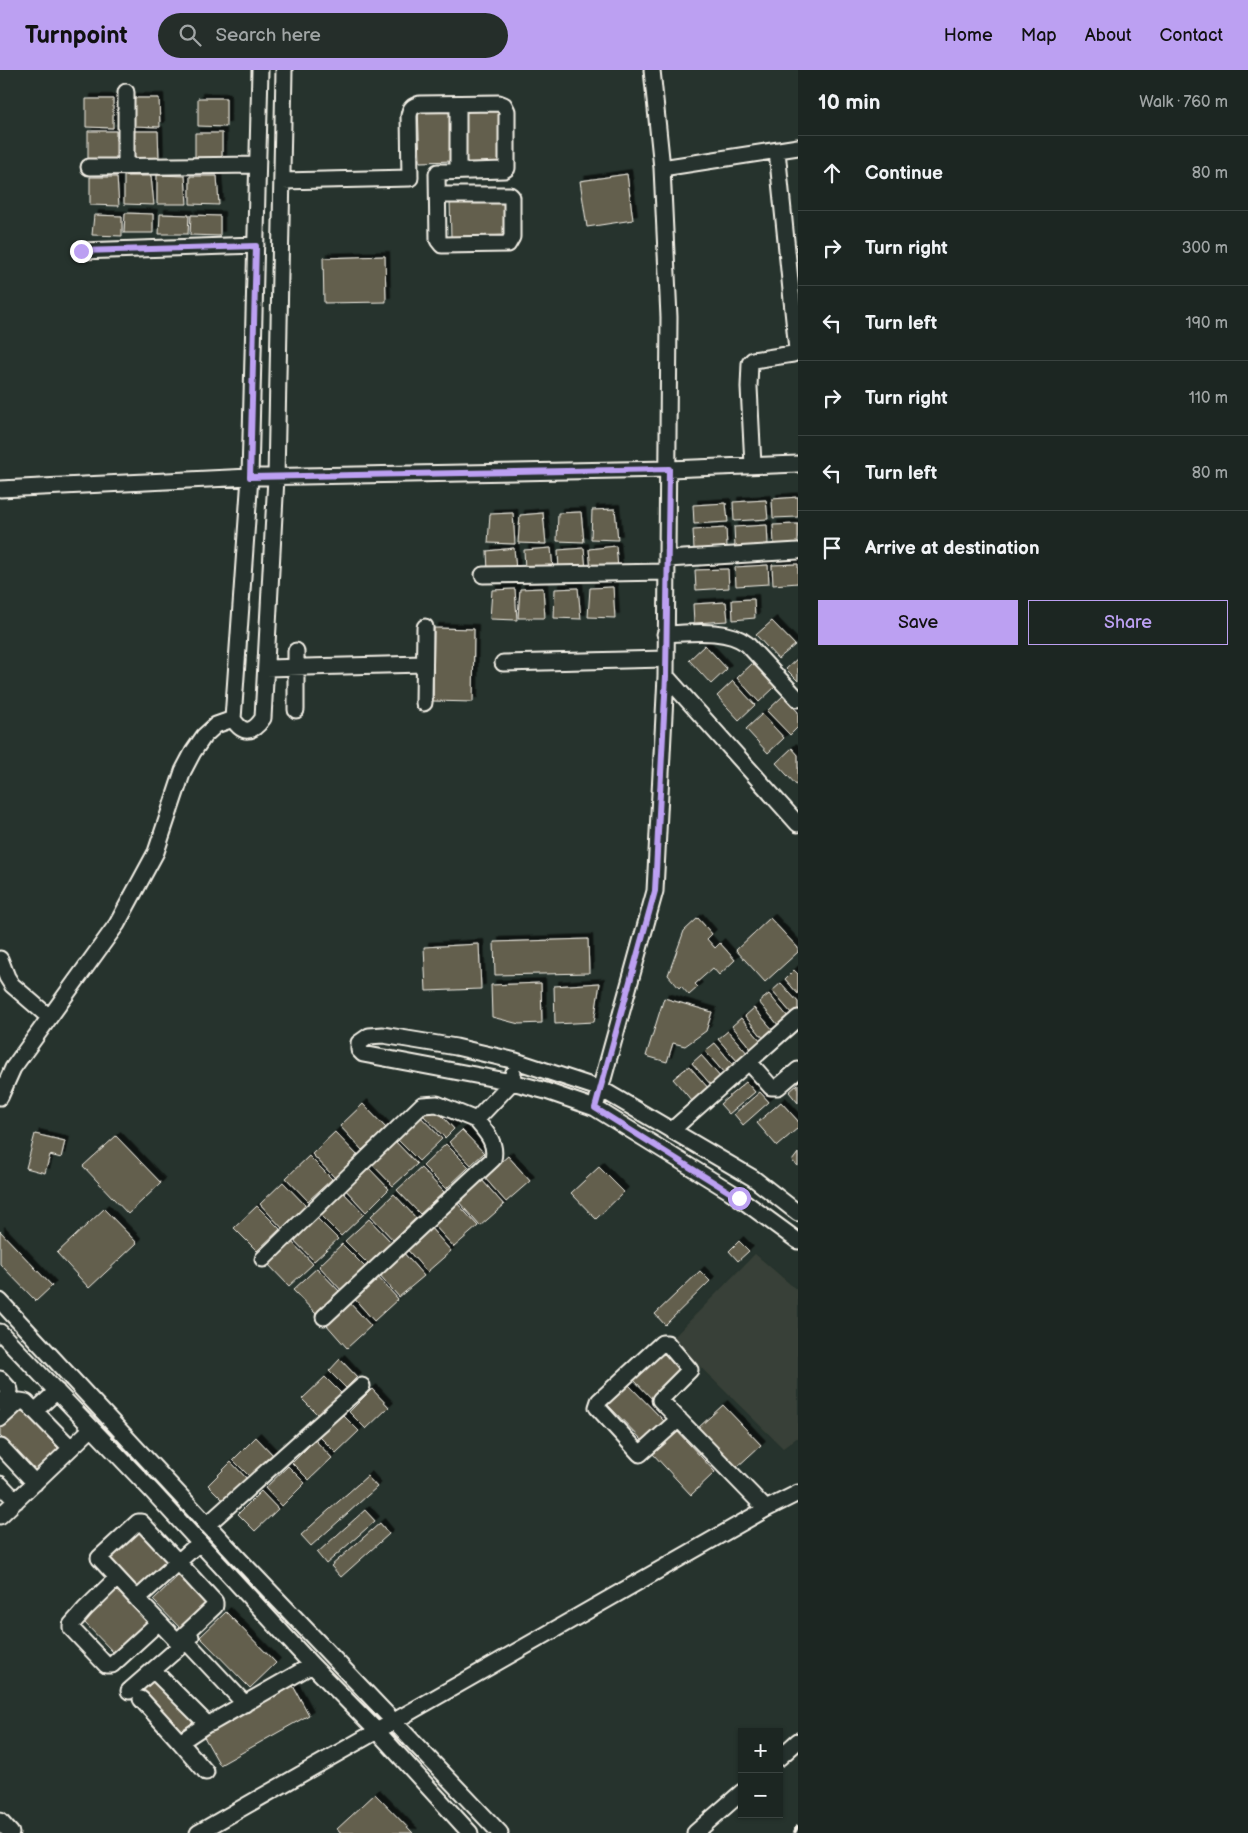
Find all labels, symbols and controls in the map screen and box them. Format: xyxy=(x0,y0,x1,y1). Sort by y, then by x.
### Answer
search box xyxy=(158,13,508,58)
text: Turnpoint xyxy=(25,21,128,50)
icon: search xyxy=(176,21,204,49)
text: Search here xyxy=(216,24,321,47)
text: Home xyxy=(944,25,993,46)
text: Map xyxy=(1021,25,1057,46)
text: About xyxy=(1085,25,1132,46)
text: Contact xyxy=(1160,25,1223,46)
text: 10 min xyxy=(818,90,880,115)
text: Walk · 760 m xyxy=(1139,93,1228,112)
icon: ahead xyxy=(818,159,846,187)
text: Continue xyxy=(865,162,943,185)
text: 80 m xyxy=(1192,164,1228,183)
icon: right xyxy=(818,234,846,262)
text: Turn right xyxy=(865,237,948,260)
text: 300 m xyxy=(1182,239,1228,258)
route end xyxy=(70,240,93,263)
icon: left xyxy=(818,309,846,337)
text: Turn left xyxy=(865,312,937,335)
text: 190 m xyxy=(1186,314,1228,333)
icon: right xyxy=(818,384,846,412)
text: Turn right xyxy=(865,387,948,410)
text: 110 m xyxy=(1189,389,1228,408)
icon: left xyxy=(818,459,846,487)
text: Turn left xyxy=(865,462,937,485)
text: 80 m xyxy=(1192,464,1228,483)
icon: arrive xyxy=(818,534,846,562)
text: Arrive at destination xyxy=(865,537,1040,560)
button: Save xyxy=(818,600,1018,645)
button: Share xyxy=(1028,600,1228,645)
route start xyxy=(728,1187,751,1210)
map controls xyxy=(738,1728,783,1818)
button: + xyxy=(738,1728,783,1773)
button: − xyxy=(738,1773,783,1818)

